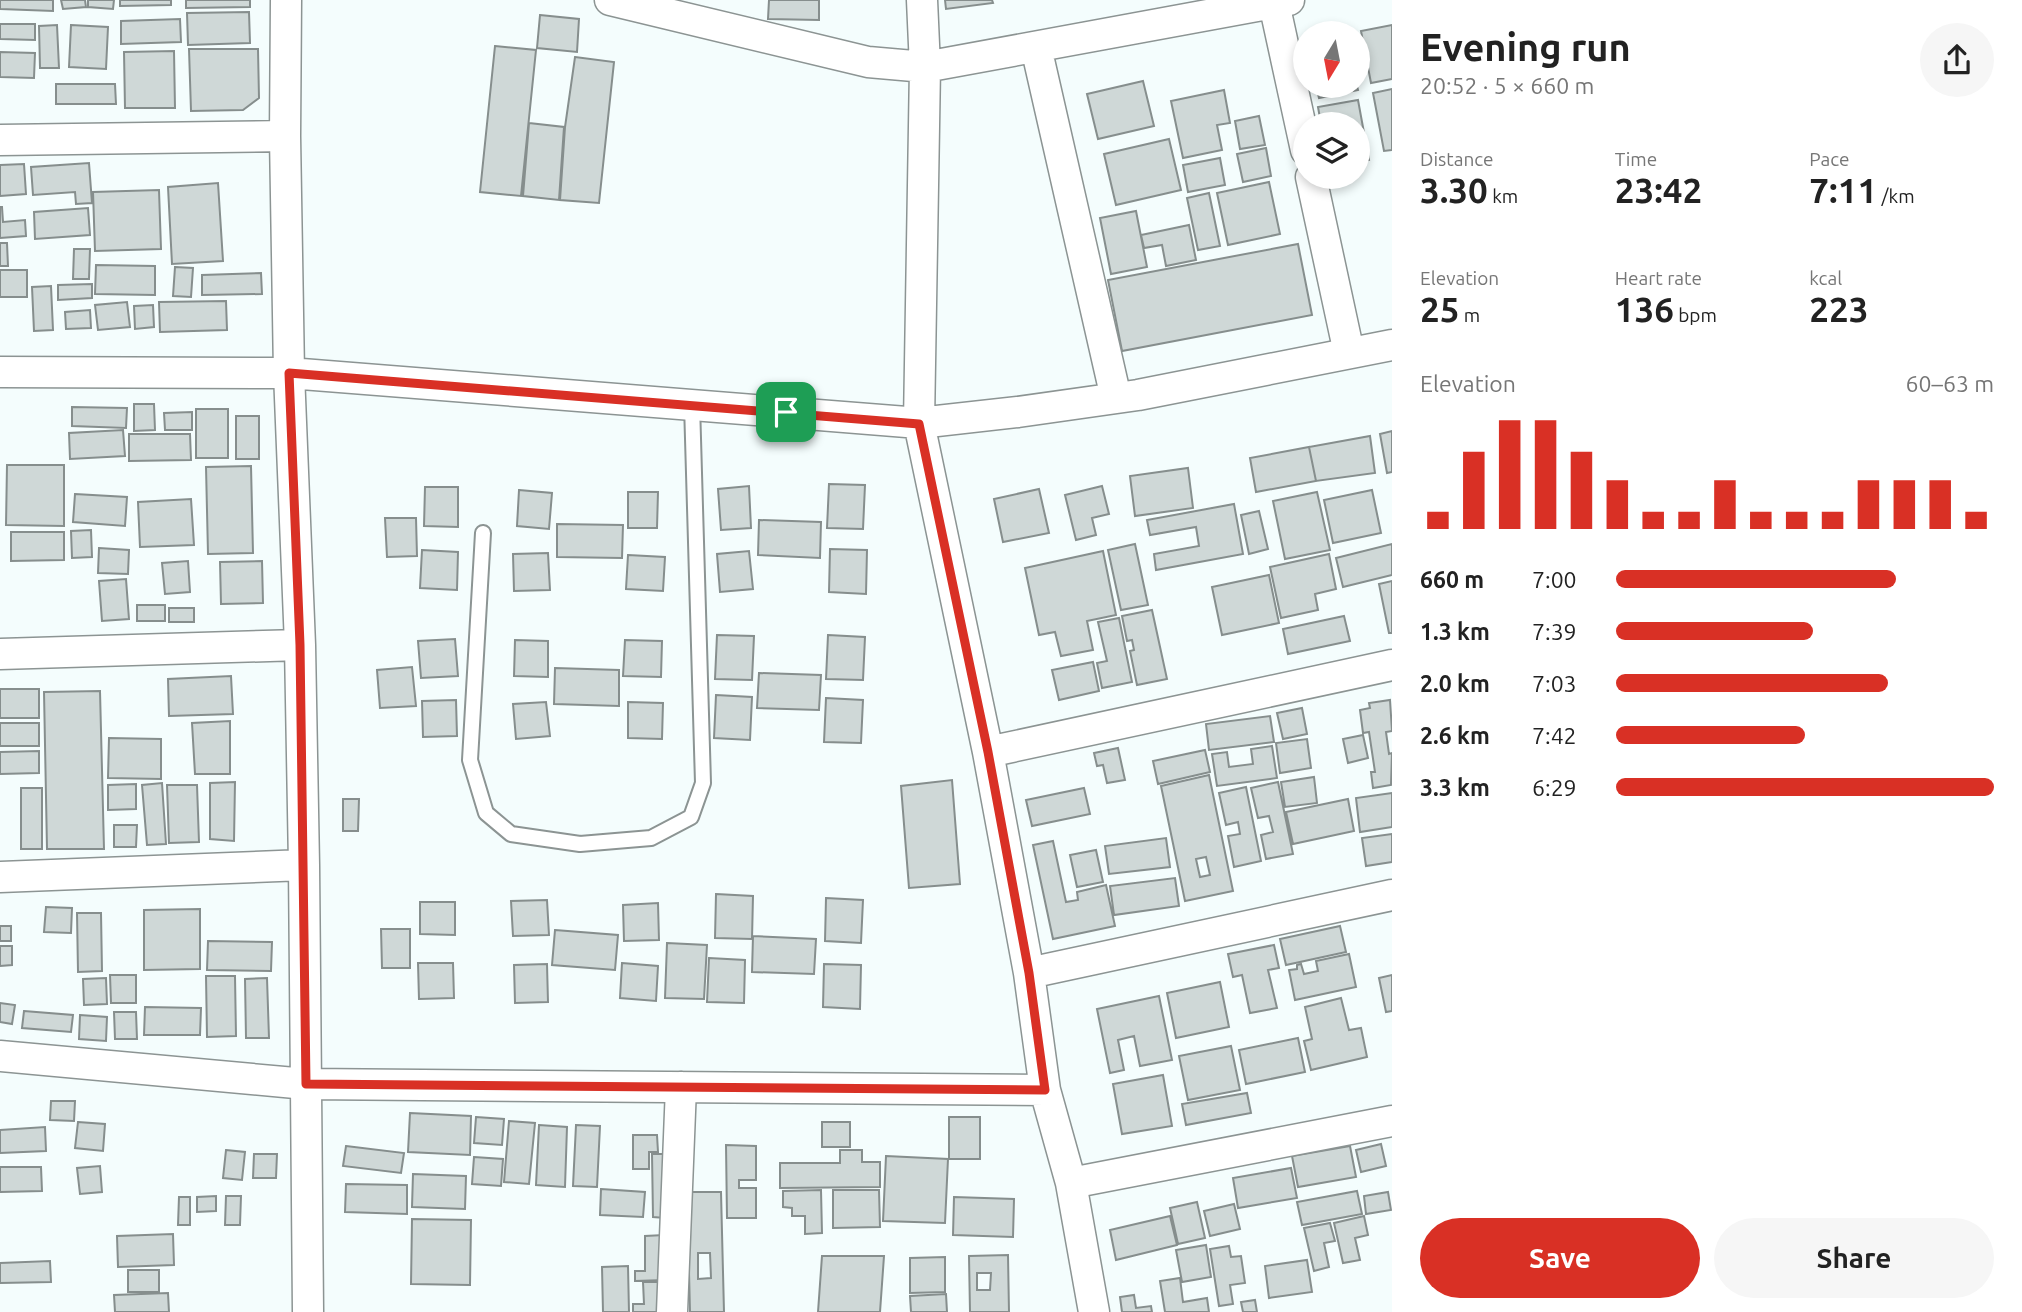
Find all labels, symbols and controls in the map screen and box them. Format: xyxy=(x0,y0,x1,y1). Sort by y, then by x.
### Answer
north arrow xyxy=(1293,21,1370,98)
map controls xyxy=(1293,21,1370,189)
button: share xyxy=(1920,23,1994,97)
text: Evening run xyxy=(1420,26,1631,68)
text: 20:52 · 5 × 660 m xyxy=(1420,73,1594,98)
button: layers xyxy=(1293,112,1370,189)
text: Distance xyxy=(1420,148,1494,170)
text: Time xyxy=(1615,148,1657,170)
text: Pace xyxy=(1809,148,1850,170)
text: 3.30 xyxy=(1420,170,1488,210)
text: 23:42 xyxy=(1615,170,1702,210)
text: 7:11 xyxy=(1809,170,1877,210)
text: km xyxy=(1488,185,1518,207)
text: /km xyxy=(1877,185,1915,207)
text: Elevation xyxy=(1420,267,1499,289)
text: Heart rate xyxy=(1615,267,1702,289)
text: kcal xyxy=(1809,267,1842,289)
text: 25 xyxy=(1420,289,1459,329)
text: 136 xyxy=(1615,289,1674,329)
text: 223 xyxy=(1809,289,1869,329)
text: m xyxy=(1459,304,1480,326)
text: bpm xyxy=(1674,304,1717,326)
text: Elevation xyxy=(1420,371,1516,396)
text: 60–63 m xyxy=(1906,371,1994,396)
pin xyxy=(756,382,816,442)
icon: arrive xyxy=(767,393,805,431)
text: 660 m xyxy=(1420,567,1484,592)
text: 7:00 xyxy=(1532,567,1577,592)
text: 1.3 km xyxy=(1420,619,1490,644)
text: 7:39 xyxy=(1532,619,1577,644)
text: 2.0 km xyxy=(1420,671,1490,696)
text: 7:03 xyxy=(1532,671,1577,696)
text: 2.6 km xyxy=(1420,723,1490,748)
text: 7:42 xyxy=(1532,723,1577,748)
text: 3.3 km xyxy=(1420,775,1490,800)
text: 6:29 xyxy=(1532,775,1577,800)
button: Save xyxy=(1420,1218,1700,1298)
button: Share xyxy=(1714,1218,1994,1298)

